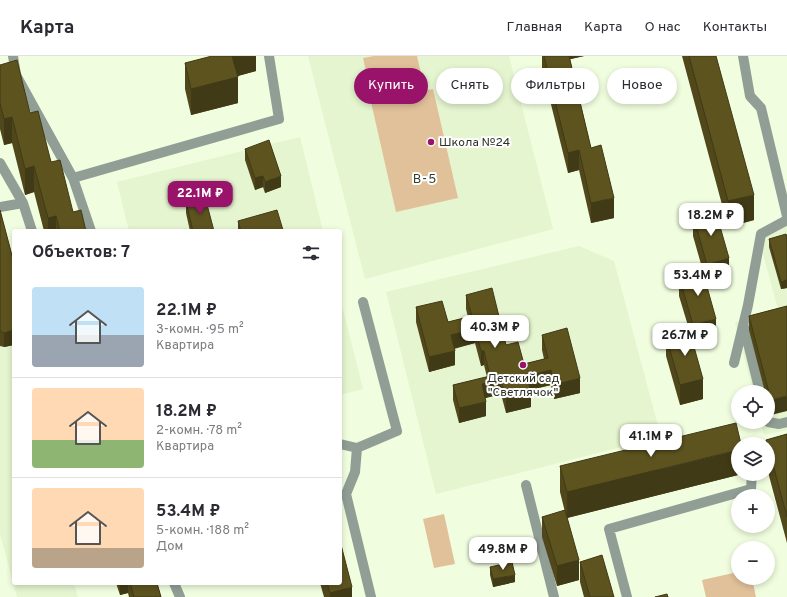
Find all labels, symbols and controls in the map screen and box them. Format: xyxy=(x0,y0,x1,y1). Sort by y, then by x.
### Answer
text: Карта xyxy=(20,16,74,40)
text: Главная xyxy=(507,19,562,36)
text: Карта xyxy=(584,19,622,36)
text: О нас xyxy=(644,19,681,36)
text: Контакты xyxy=(703,19,767,36)
chip: Купить xyxy=(354,68,428,104)
chip: Снять xyxy=(436,68,503,104)
chip: Фильтры xyxy=(511,68,599,104)
chip: Новое xyxy=(607,68,677,104)
place label: Школа №24 xyxy=(439,135,510,151)
marker: Школа №24 xyxy=(426,137,436,147)
district label: В-5 xyxy=(413,172,437,188)
pin: 22.1M ₽ xyxy=(163,181,237,215)
text: 22.1M ₽ xyxy=(177,186,223,202)
pin: 18.2M ₽ xyxy=(674,203,748,237)
text: 18.2M ₽ xyxy=(688,208,734,224)
text: Объектов: 7 xyxy=(32,242,130,264)
icon: filters xyxy=(300,242,322,264)
pin: 53.4M ₽ xyxy=(661,263,735,297)
text: 53.4M ₽ xyxy=(673,268,723,284)
text: 22.1M ₽ xyxy=(156,300,217,322)
icon: home xyxy=(64,303,112,351)
pin: 40.3M ₽ xyxy=(458,315,532,349)
text: 40.3M ₽ xyxy=(470,320,520,336)
text: 3-комн. · 95 m² xyxy=(156,322,244,338)
pin: 26.7M ₽ xyxy=(648,323,722,357)
text: 26.7M ₽ xyxy=(661,328,709,344)
text: Квартира xyxy=(156,338,214,354)
marker: Детский сад "Светлячок" xyxy=(518,360,528,370)
place label: Детский сад "Светлячок" xyxy=(487,371,559,401)
map controls xyxy=(731,385,775,585)
button: locate xyxy=(731,385,775,429)
text: 18.2M ₽ xyxy=(156,401,217,423)
icon: home xyxy=(64,404,112,452)
text: 2-комн. · 78 m² xyxy=(156,423,242,439)
pin: 41.1M ₽ xyxy=(614,424,688,458)
text: 41.1M ₽ xyxy=(629,429,673,445)
button: layers xyxy=(731,437,775,481)
text: Квартира xyxy=(156,439,214,455)
button: + xyxy=(731,489,775,533)
text: 53.4M ₽ xyxy=(156,501,220,523)
icon: home xyxy=(64,504,112,552)
text: 5-комн. · 188 m² xyxy=(156,523,249,539)
pin: 49.8M ₽ xyxy=(466,537,540,571)
text: Дом xyxy=(156,539,183,555)
button: − xyxy=(731,541,775,585)
text: 49.8M ₽ xyxy=(478,542,528,558)

